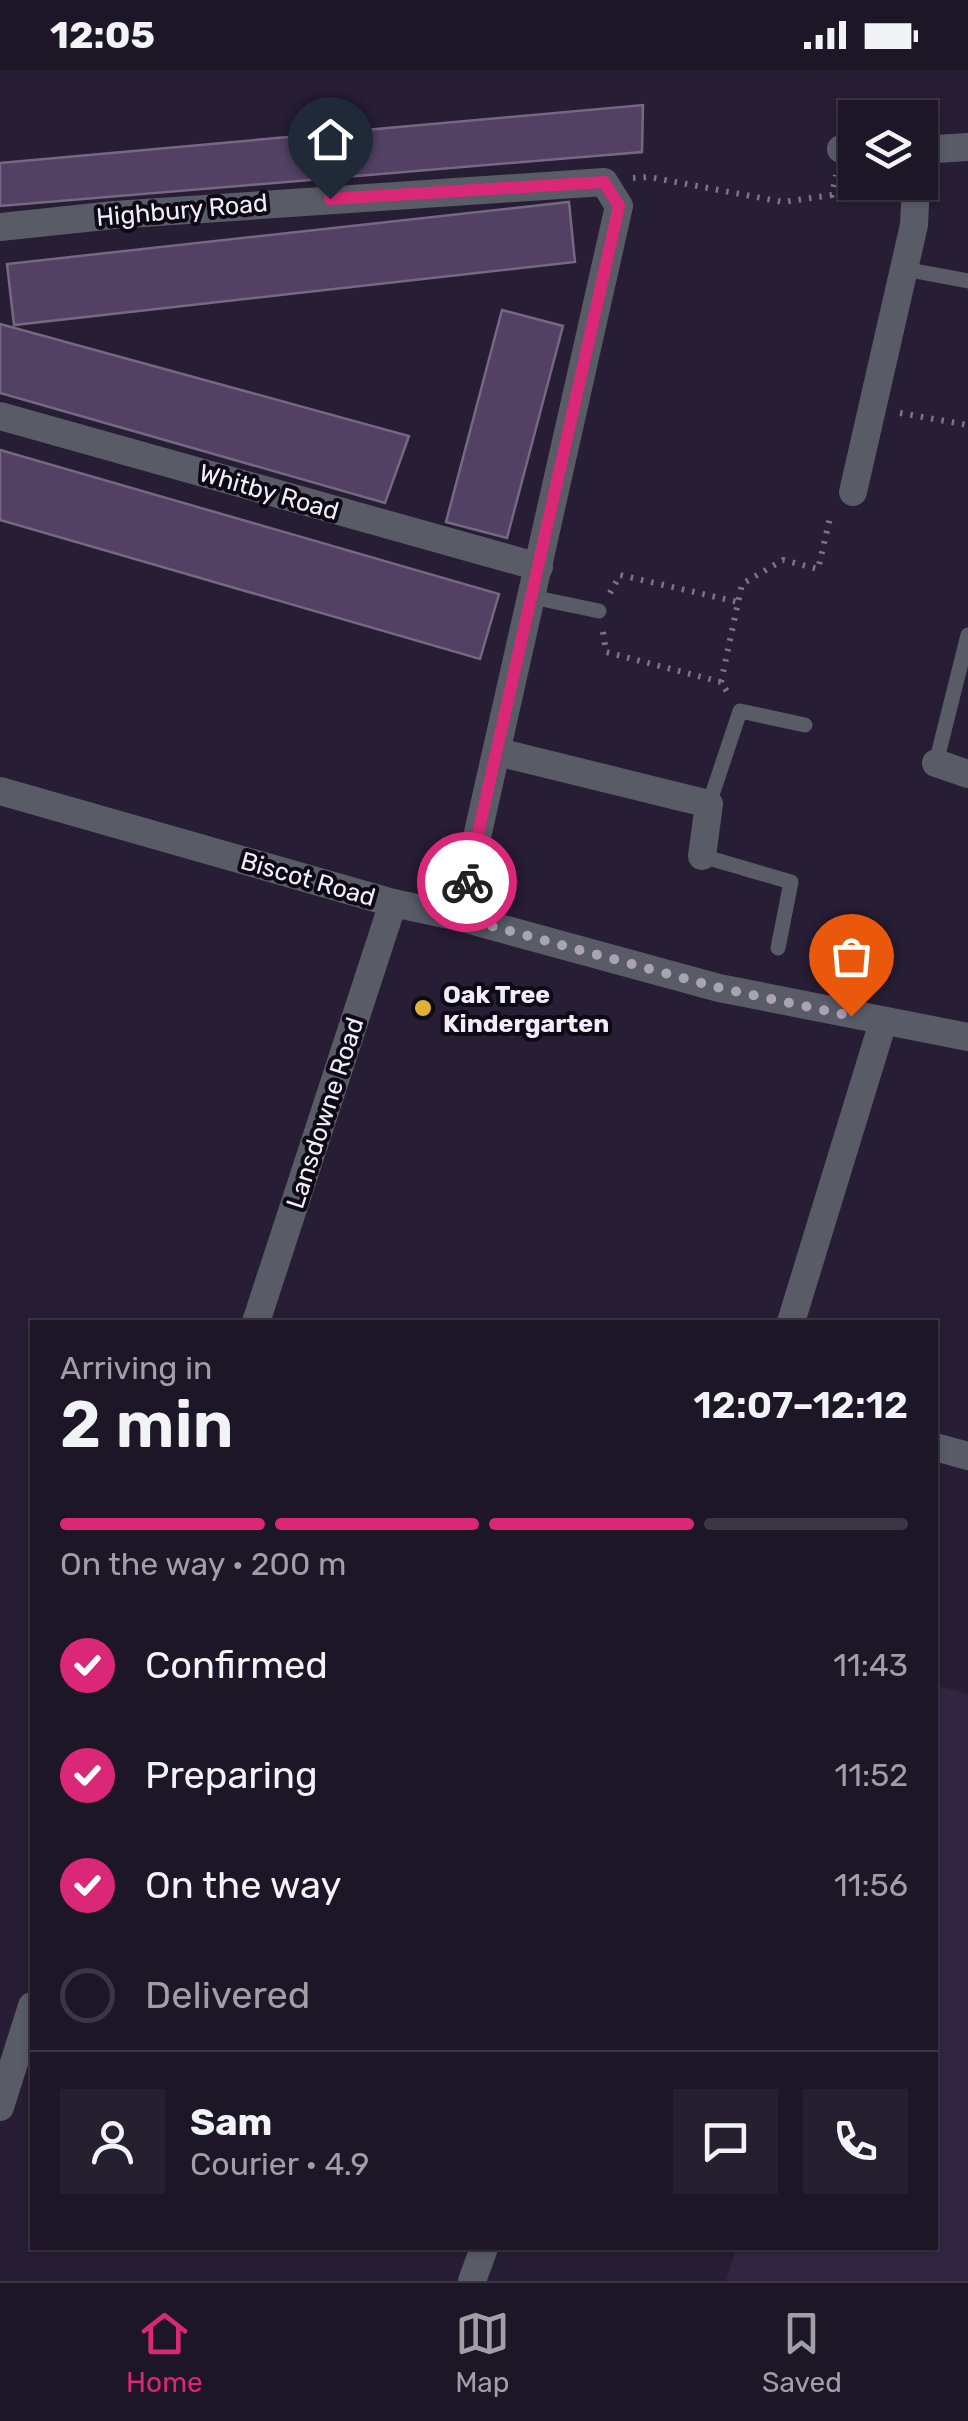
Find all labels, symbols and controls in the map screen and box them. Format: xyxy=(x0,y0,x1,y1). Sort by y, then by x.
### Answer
text: 12:05 xyxy=(50,12,155,58)
pin xyxy=(288,97,373,200)
map controls xyxy=(838,100,938,200)
button: layers xyxy=(838,100,938,200)
icon: home xyxy=(303,112,358,167)
street label: Highbury Road xyxy=(95,188,269,232)
street label: Whitby Road xyxy=(196,458,342,526)
courier xyxy=(417,832,517,932)
street label: Biscot Road xyxy=(237,846,379,912)
icon: bike xyxy=(440,855,495,910)
pin xyxy=(809,914,894,1017)
icon: bag xyxy=(824,929,879,984)
place label: Oak Tree Kindergarten xyxy=(443,980,609,1038)
marker: Oak Tree Kindergarten xyxy=(412,997,434,1019)
street label: Lansdowne Road xyxy=(280,1014,370,1212)
text: Arriving in xyxy=(60,1349,212,1387)
text: 12:07–12:12 xyxy=(694,1382,908,1428)
text: 2 min xyxy=(60,1386,234,1463)
text: On the way · 200 m xyxy=(60,1545,347,1583)
icon: check xyxy=(60,1638,115,1693)
text: Confirmed xyxy=(145,1642,328,1688)
text: 11:43 xyxy=(833,1646,908,1684)
icon: check xyxy=(60,1748,115,1803)
text: Preparing xyxy=(145,1752,318,1798)
text: 11:52 xyxy=(835,1756,908,1794)
icon: check xyxy=(60,1858,115,1913)
text: On the way xyxy=(145,1862,341,1908)
text: 11:56 xyxy=(834,1866,908,1904)
text: Delivered xyxy=(145,1972,310,2018)
button: person xyxy=(60,2089,165,2194)
button: chat xyxy=(673,2089,778,2194)
button: phone xyxy=(803,2089,908,2194)
text: Sam xyxy=(190,2099,272,2145)
text: Courier · 4.9 xyxy=(190,2145,369,2183)
tab: Home xyxy=(126,2306,203,2399)
tab: Map xyxy=(455,2306,510,2399)
tab: Saved xyxy=(762,2306,842,2399)

